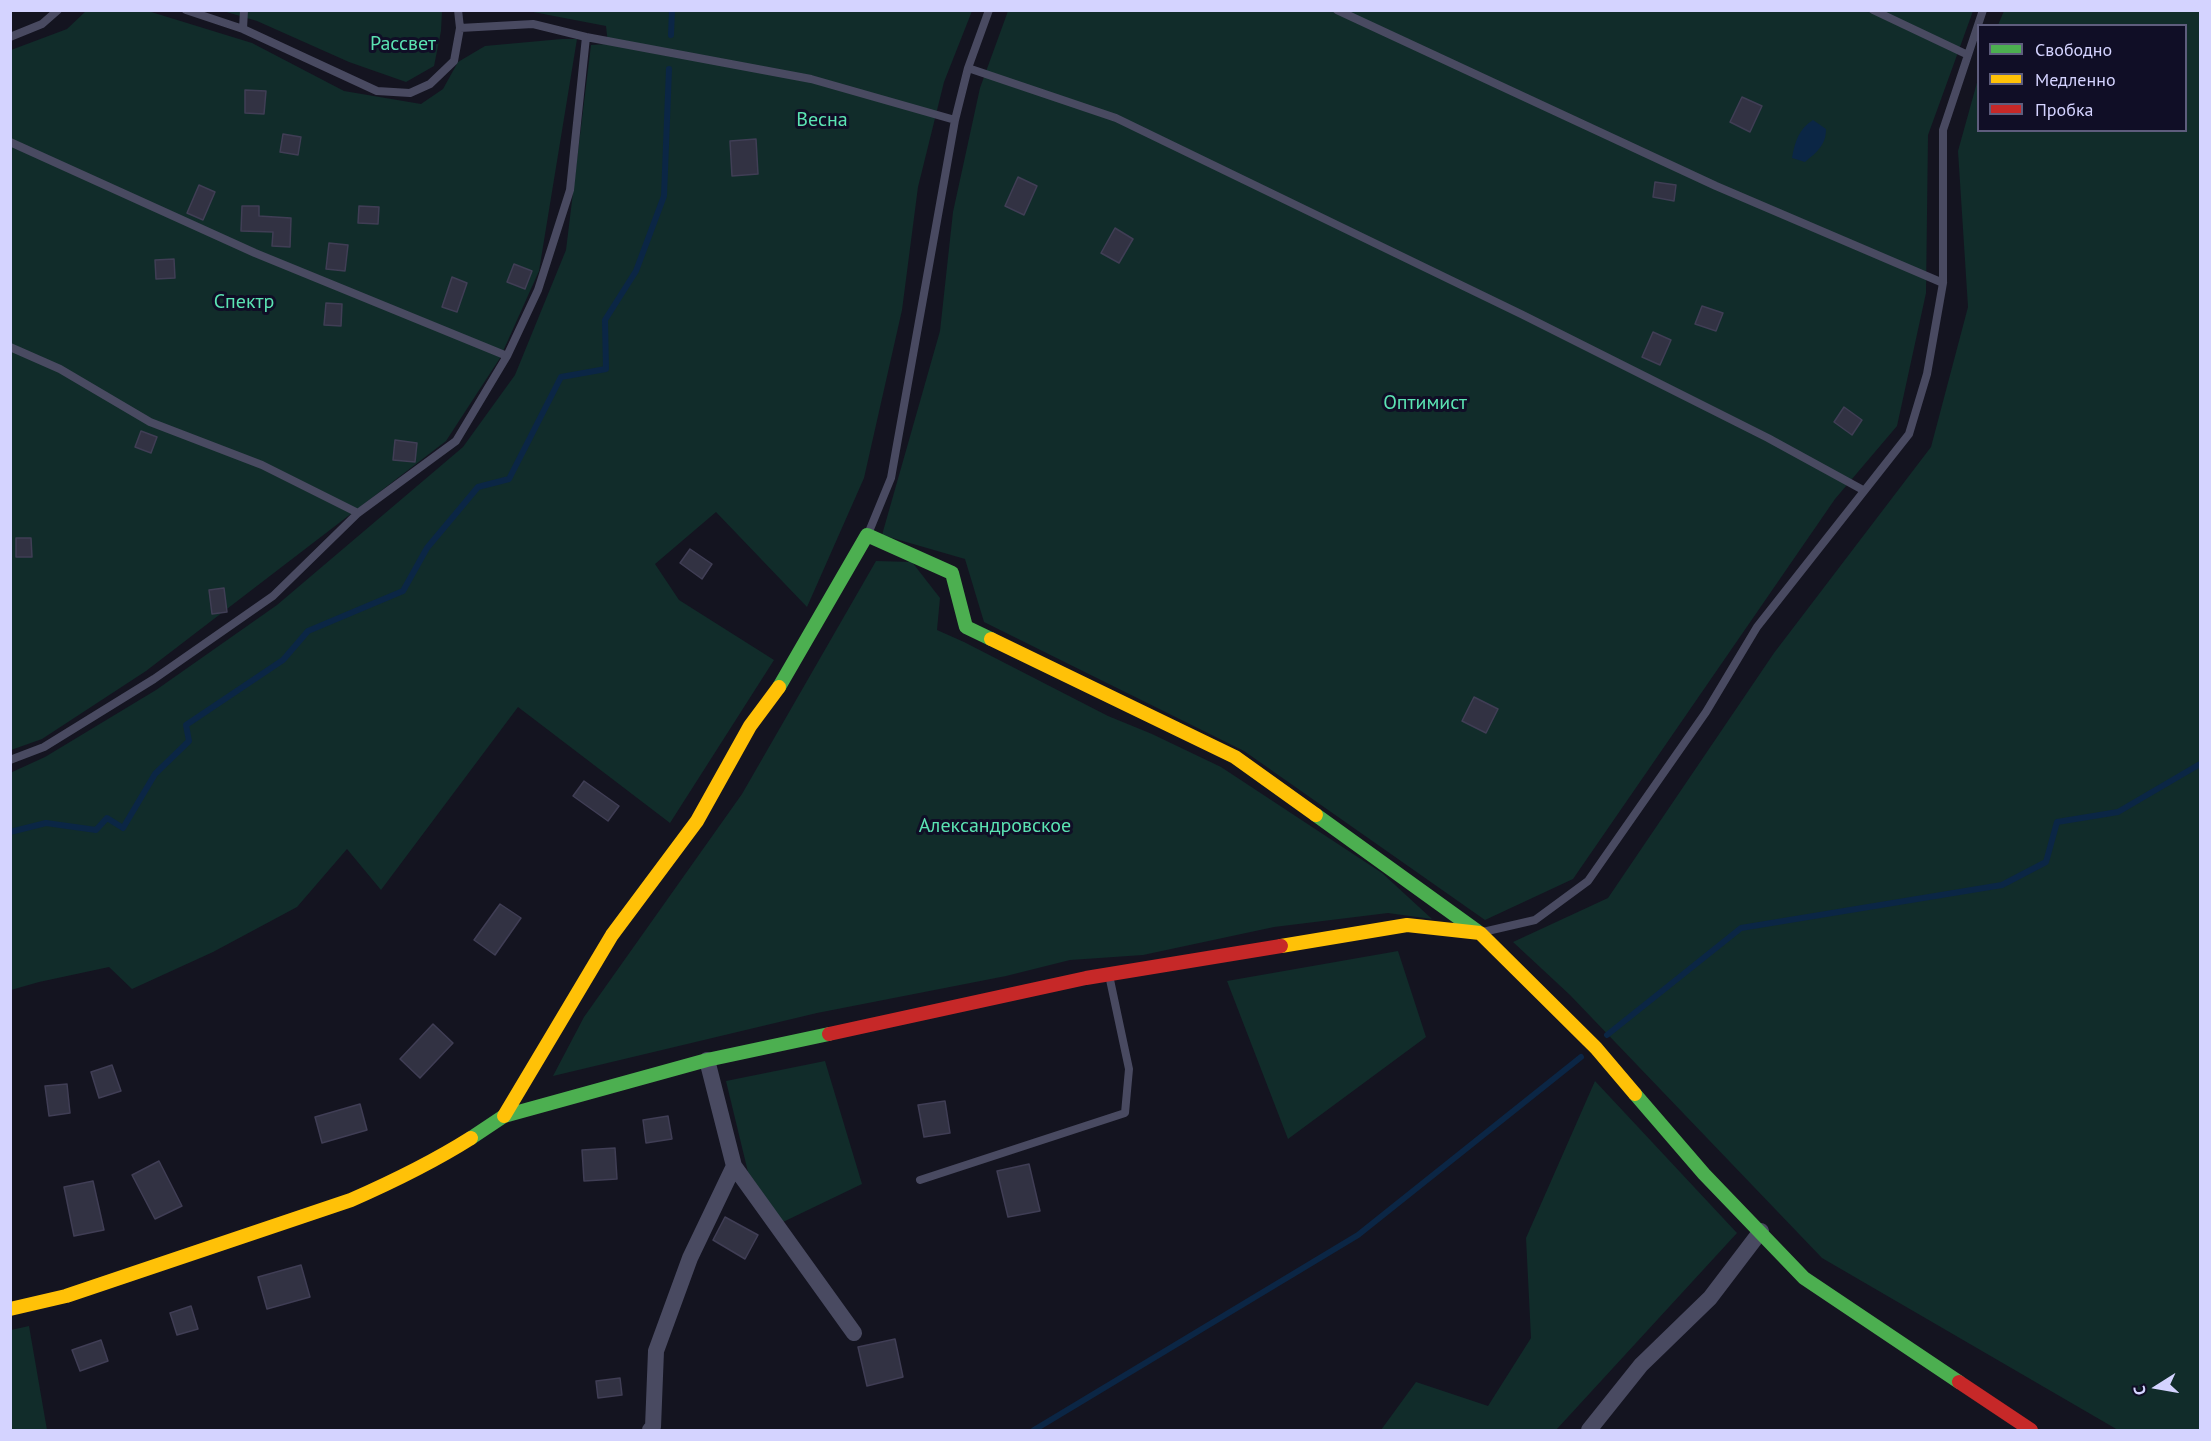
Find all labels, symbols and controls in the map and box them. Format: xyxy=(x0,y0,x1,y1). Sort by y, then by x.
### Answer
legend xyxy=(1977,24,2187,132)
park label: Рассвет xyxy=(370,32,436,56)
text: Свободно xyxy=(2035,38,2112,61)
text: Медленно xyxy=(2035,68,2116,91)
text: Пробка xyxy=(2035,98,2093,121)
park label: Весна xyxy=(796,108,848,132)
park label: Спектр xyxy=(214,290,274,314)
park label: Оптимист xyxy=(1383,391,1467,415)
park label: Александровское xyxy=(919,814,1071,838)
north arrow xyxy=(2127,1357,2187,1417)
text: С xyxy=(2129,1384,2150,1397)

